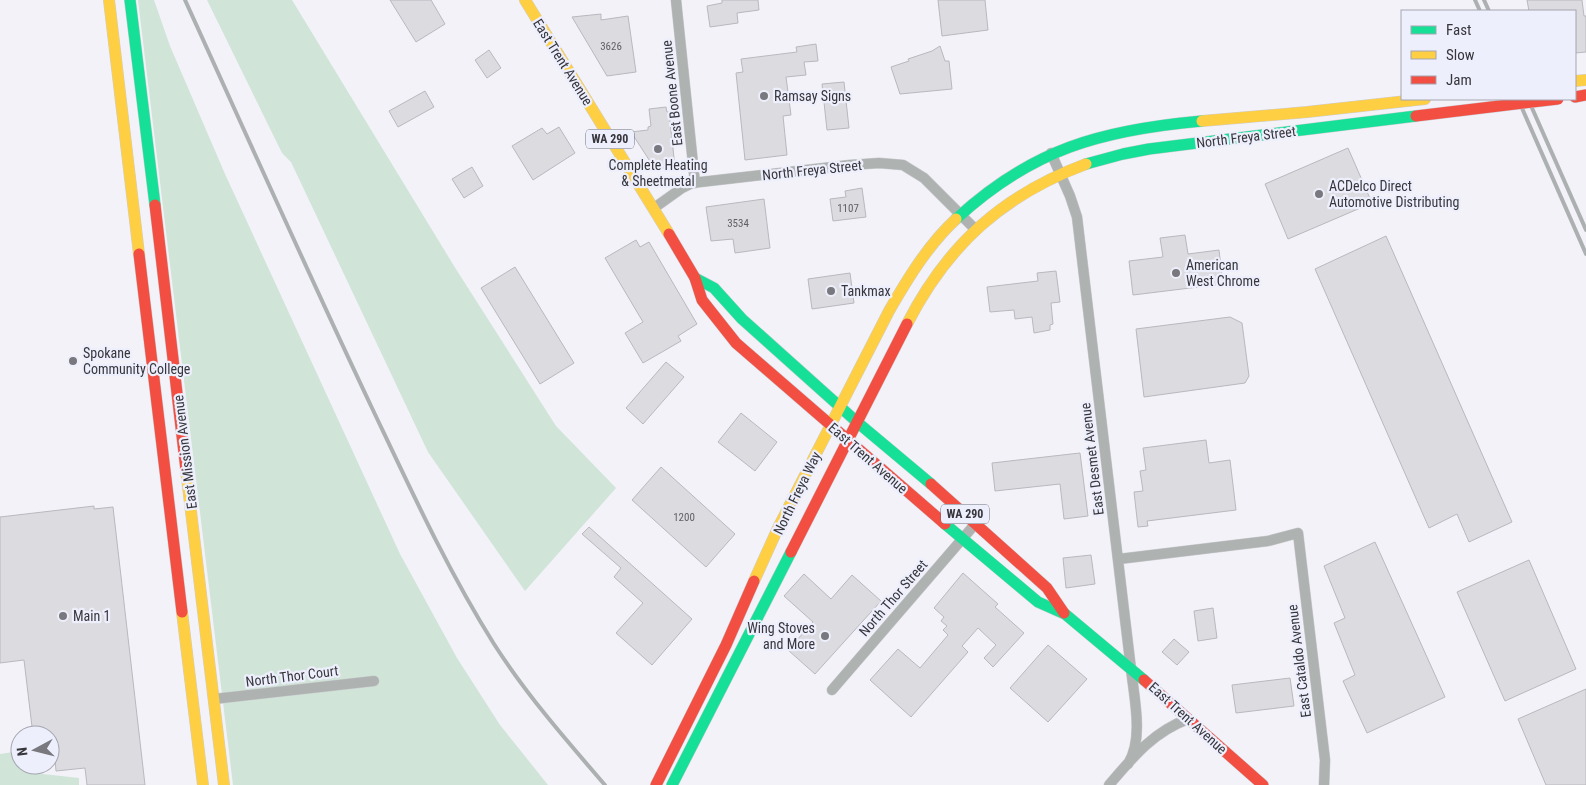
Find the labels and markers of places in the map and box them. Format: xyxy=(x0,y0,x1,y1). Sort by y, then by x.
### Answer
place label: Ramsay Signs xyxy=(774,88,851,104)
marker: Ramsay Signs xyxy=(758,90,770,102)
marker: Complete Heating & Sheetmetal xyxy=(652,143,664,155)
place label: Complete Heating & Sheetmetal xyxy=(608,157,708,189)
place label: ACDelco Direct Automotive Distributing xyxy=(1329,178,1459,210)
marker: ACDelco Direct Automotive Distributing xyxy=(1313,188,1325,200)
place label: American West Chrome xyxy=(1186,257,1260,289)
marker: American West Chrome xyxy=(1170,267,1182,279)
place label: Tankmax xyxy=(841,283,891,299)
marker: Tankmax xyxy=(825,285,837,297)
place label: Spokane Community College xyxy=(83,345,191,377)
marker: Spokane Community College xyxy=(67,355,79,367)
place label: Main 1 xyxy=(73,608,110,624)
marker: Main 1 xyxy=(57,610,69,622)
place label: Wing Stoves and More xyxy=(747,620,815,652)
marker: Wing Stoves and More xyxy=(819,630,831,642)

